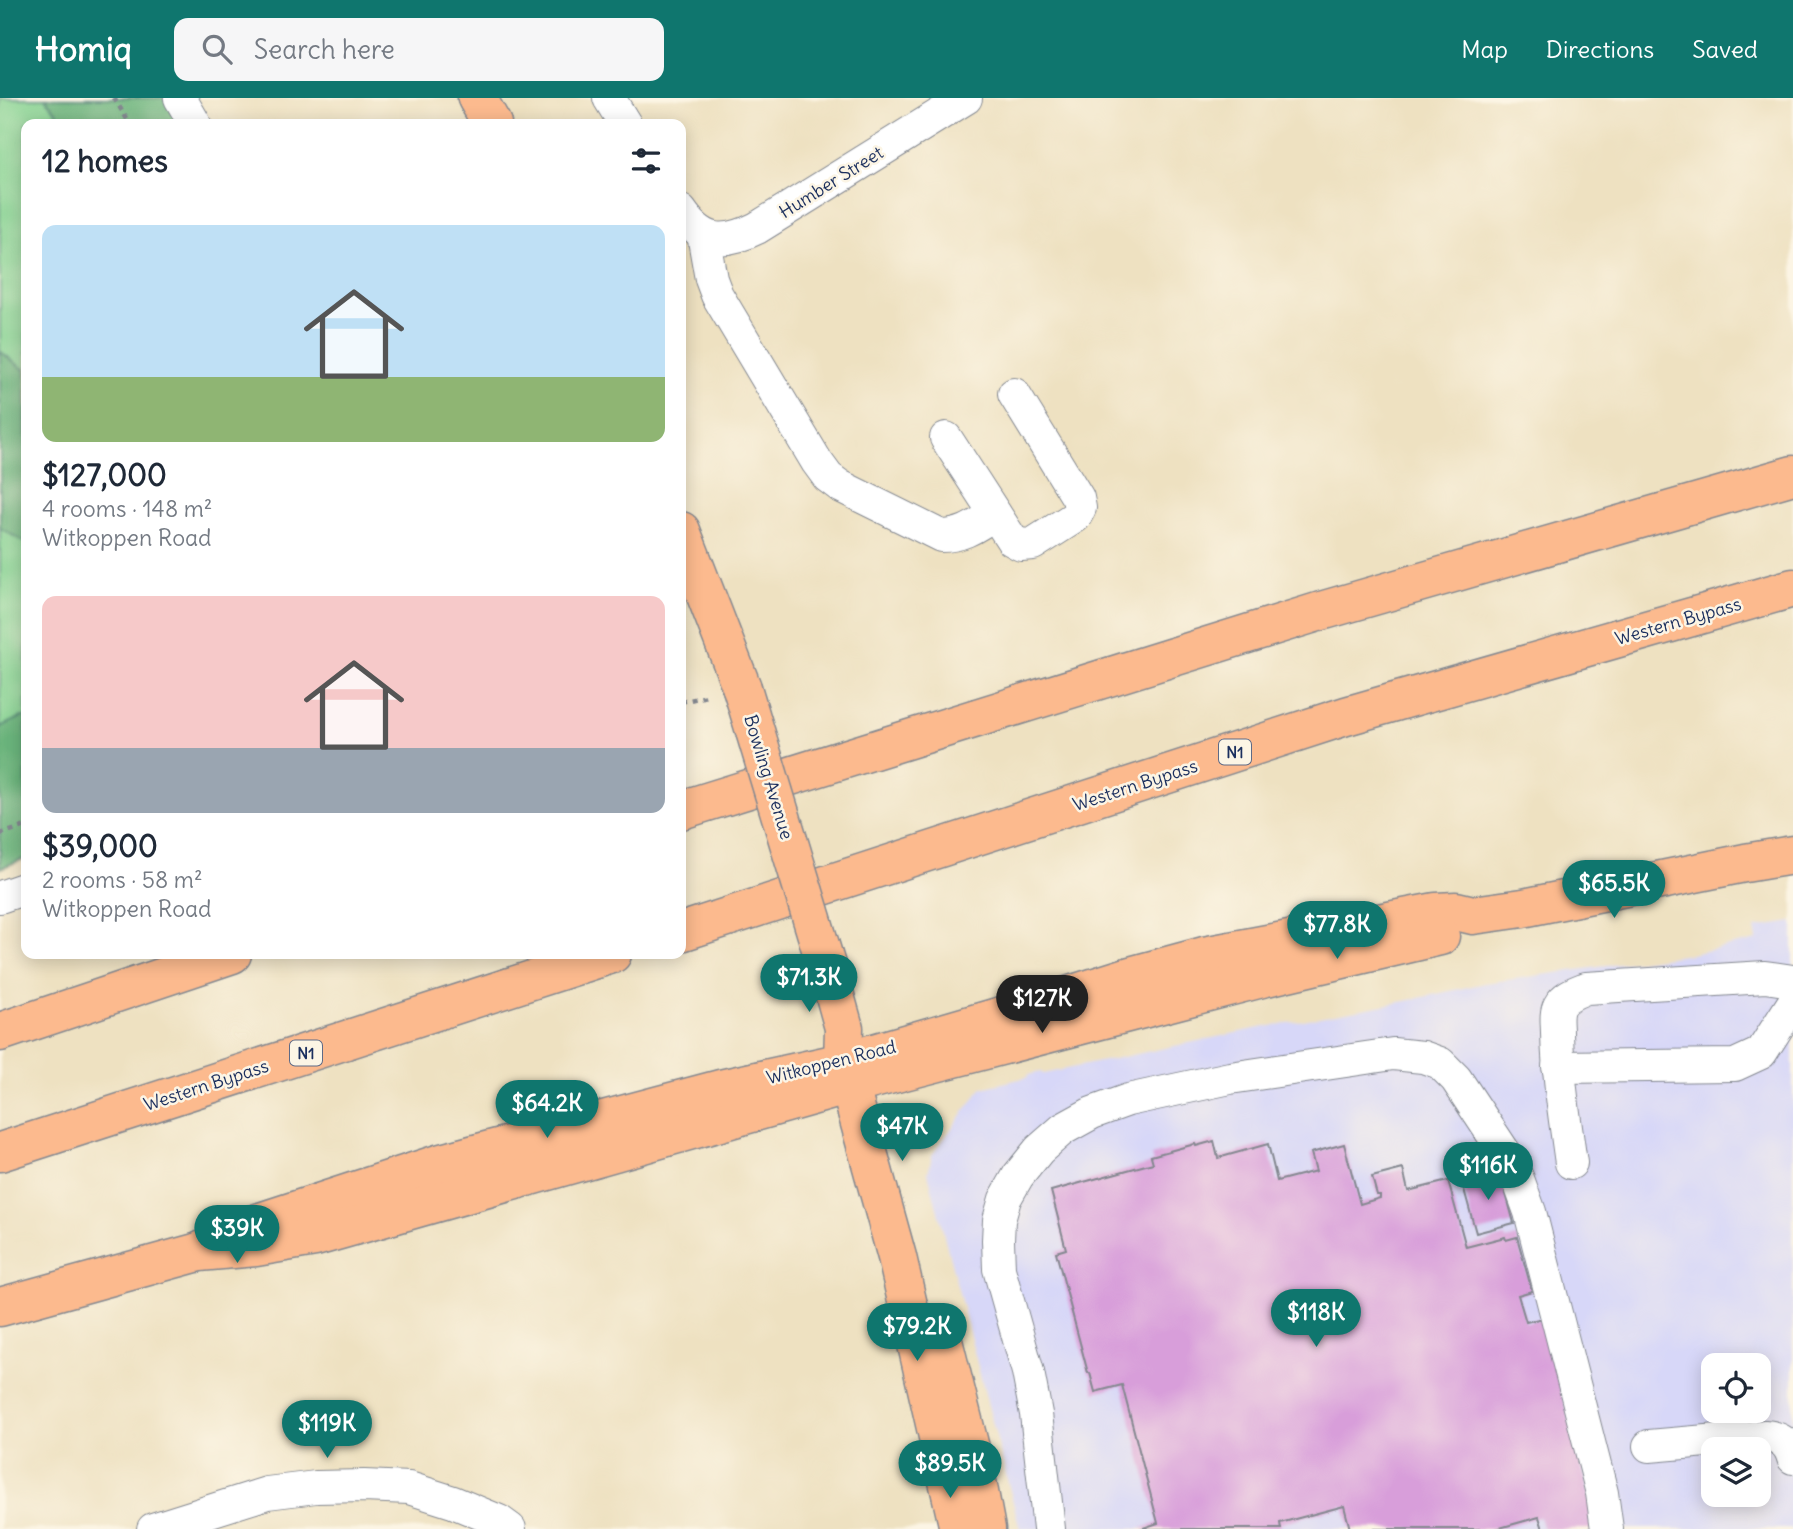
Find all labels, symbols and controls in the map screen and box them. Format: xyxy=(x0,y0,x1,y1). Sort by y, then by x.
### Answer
search box xyxy=(174,18,664,81)
text: Homiq xyxy=(35,28,132,70)
icon: search xyxy=(198,30,236,68)
text: Search here xyxy=(254,33,395,66)
text: Map xyxy=(1461,34,1508,64)
text: Directions xyxy=(1546,34,1654,64)
text: Saved xyxy=(1692,34,1758,64)
street label: Humber Street xyxy=(775,141,887,223)
text: 12 homes xyxy=(42,142,168,180)
icon: filters xyxy=(627,142,665,180)
icon: home xyxy=(291,271,417,397)
text: $127,000 xyxy=(42,456,167,494)
text: 4 rooms · 148 m² xyxy=(42,494,212,523)
text: Witkoppen Road xyxy=(42,523,212,552)
street label: Western Bypass xyxy=(1612,592,1744,650)
icon: home xyxy=(291,642,417,768)
street label: Bowling Avenue xyxy=(739,712,799,842)
road number: N1 xyxy=(1219,740,1251,764)
street label: Western Bypass xyxy=(1070,754,1200,816)
text: $39,000 xyxy=(42,827,158,865)
pin: $65.5K xyxy=(1557,860,1671,920)
text: 2 rooms · 58 m² xyxy=(42,865,203,894)
text: $65.5K xyxy=(1578,868,1650,897)
text: Witkoppen Road xyxy=(42,894,212,923)
pin: $77.8K xyxy=(1280,902,1394,961)
text: $77.8K xyxy=(1303,909,1371,938)
pin: $71.3K xyxy=(752,954,866,1014)
text: $71.3K xyxy=(776,962,842,991)
pin: $127K xyxy=(993,976,1091,1035)
text: $127K xyxy=(1012,983,1072,1012)
street label: Witkoppen Road xyxy=(764,1035,899,1089)
road number: N1 xyxy=(290,1040,322,1065)
street label: Western Bypass xyxy=(141,1054,271,1116)
pin: $64.2K xyxy=(490,1080,604,1140)
text: $64.2K xyxy=(512,1088,582,1117)
pin: $47K xyxy=(861,1104,943,1163)
text: $47K xyxy=(876,1111,928,1140)
pin: $116K xyxy=(1439,1142,1537,1202)
text: $116K xyxy=(1459,1150,1517,1179)
pin: $39K xyxy=(196,1206,278,1265)
text: $39K xyxy=(210,1213,264,1242)
pin: $118K xyxy=(1267,1290,1365,1349)
text: $118K xyxy=(1287,1297,1345,1326)
pin: $79.2K xyxy=(860,1304,974,1363)
text: $79.2K xyxy=(883,1311,951,1340)
map controls xyxy=(1701,1353,1771,1507)
button: locate xyxy=(1701,1353,1771,1423)
pin: $119K xyxy=(278,1400,376,1460)
text: $119K xyxy=(298,1408,356,1437)
button: layers xyxy=(1701,1437,1771,1507)
pin: $89.5K xyxy=(893,1440,1007,1500)
text: $89.5K xyxy=(915,1448,985,1477)

